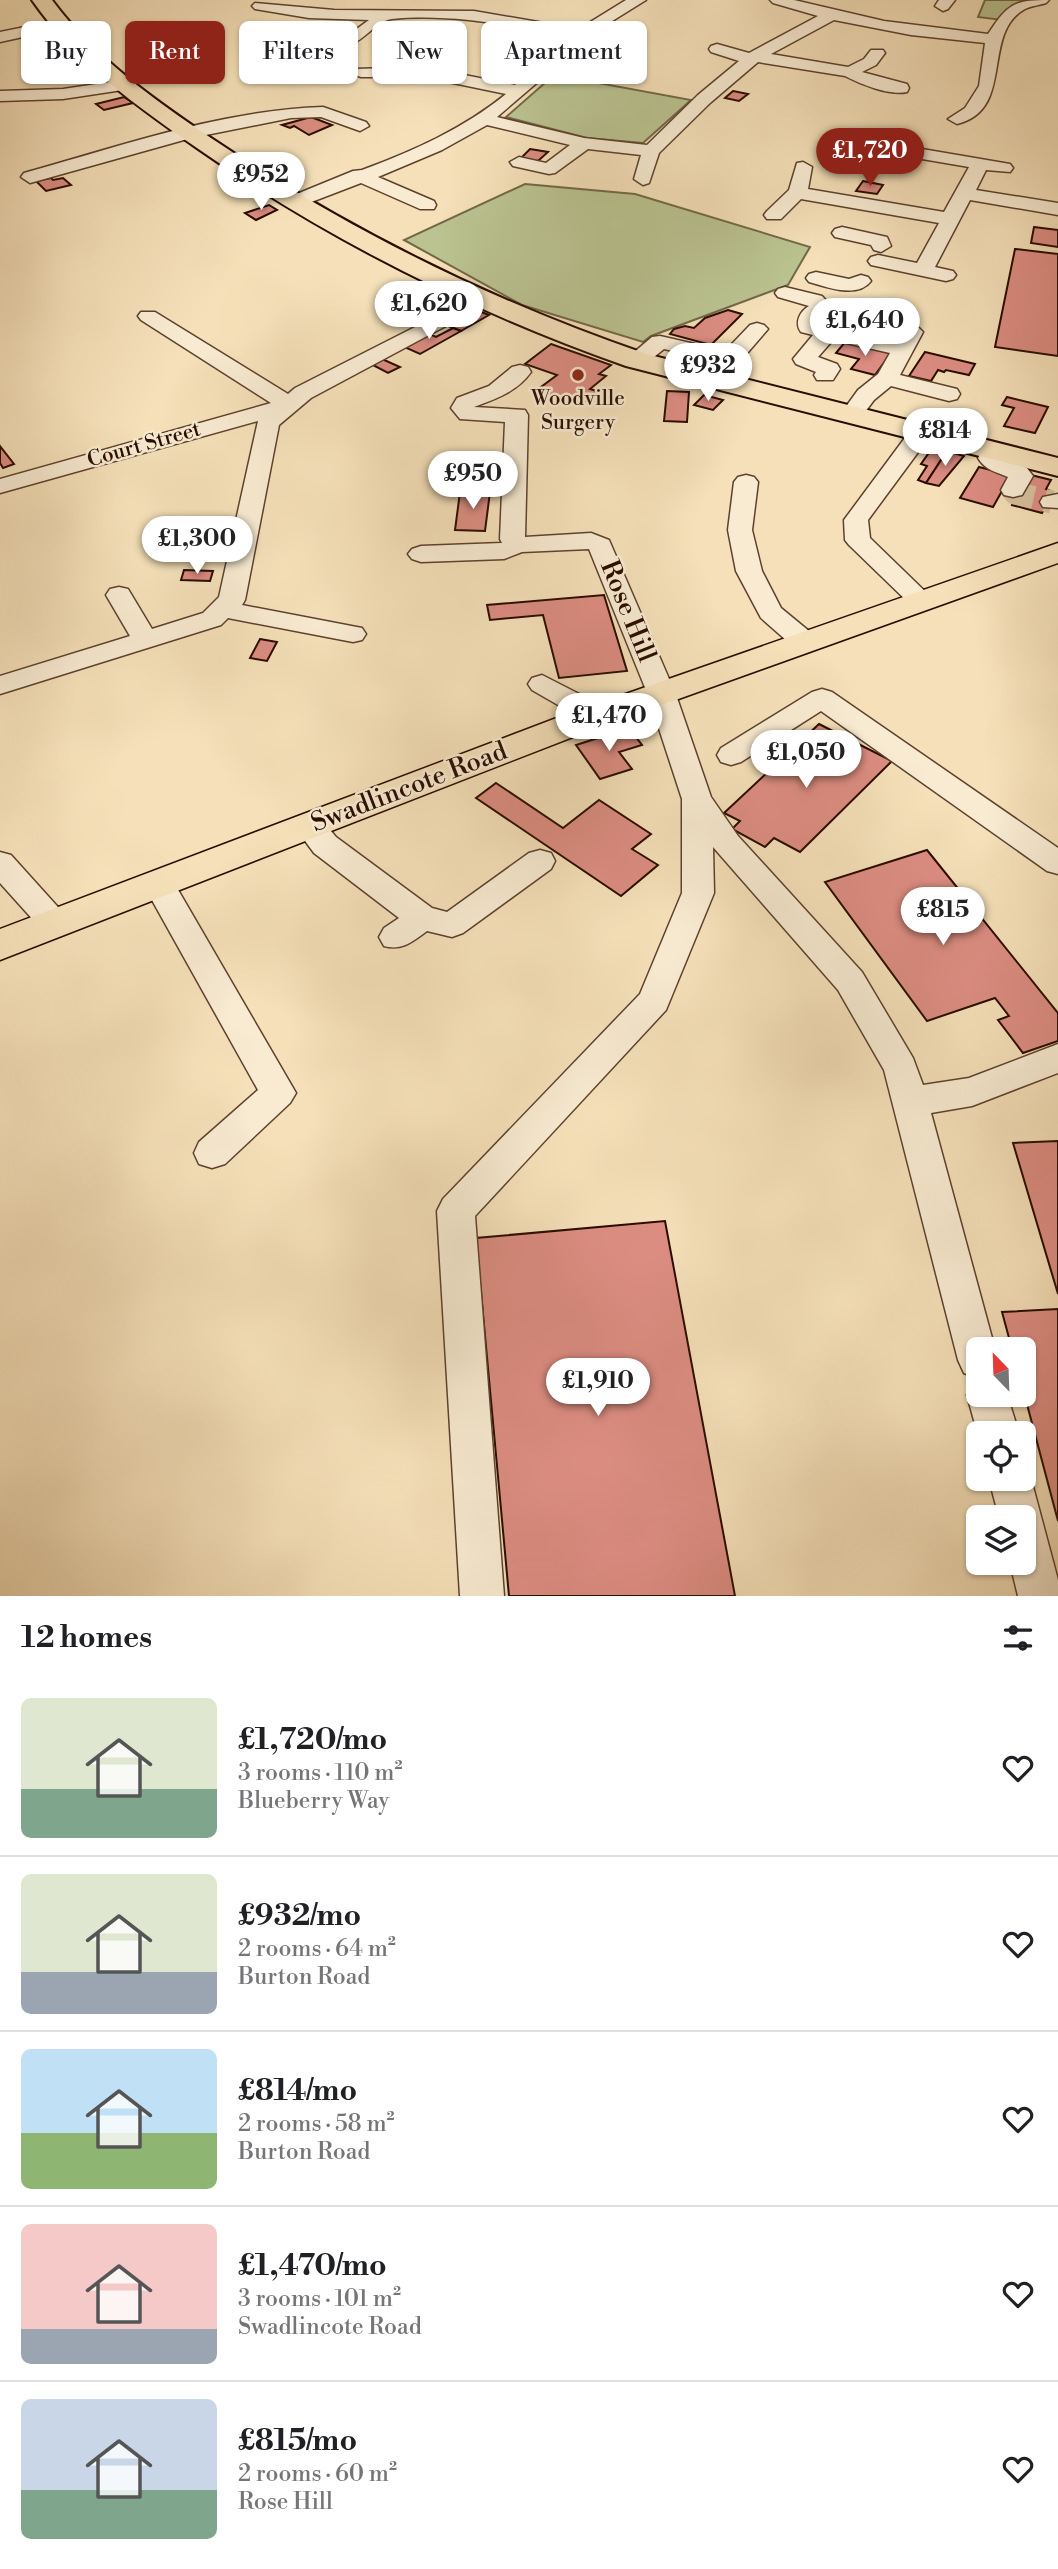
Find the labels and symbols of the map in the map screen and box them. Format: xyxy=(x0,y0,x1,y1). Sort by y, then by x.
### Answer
pin: £1,720 xyxy=(813,128,927,188)
pin: £952 xyxy=(220,152,302,212)
pin: £1,620 xyxy=(372,282,486,341)
pin: £1,640 xyxy=(808,298,922,358)
pin: £932 xyxy=(667,344,749,403)
marker: Woodville Surgery xyxy=(570,367,586,383)
place label: Woodville Surgery xyxy=(530,386,625,436)
pin: £814 xyxy=(904,408,986,468)
street label: Court Street xyxy=(84,416,204,474)
pin: £950 xyxy=(432,452,514,511)
pin: £1,300 xyxy=(140,516,254,576)
street label: Rose Hill xyxy=(593,555,663,667)
pin: £1,470 xyxy=(552,694,666,753)
pin: £1,050 xyxy=(749,730,863,790)
street label: Swadlincote Road xyxy=(306,735,512,839)
pin: £815 xyxy=(902,888,984,947)
north arrow xyxy=(966,1337,1036,1407)
pin: £1,910 xyxy=(541,1358,655,1418)

